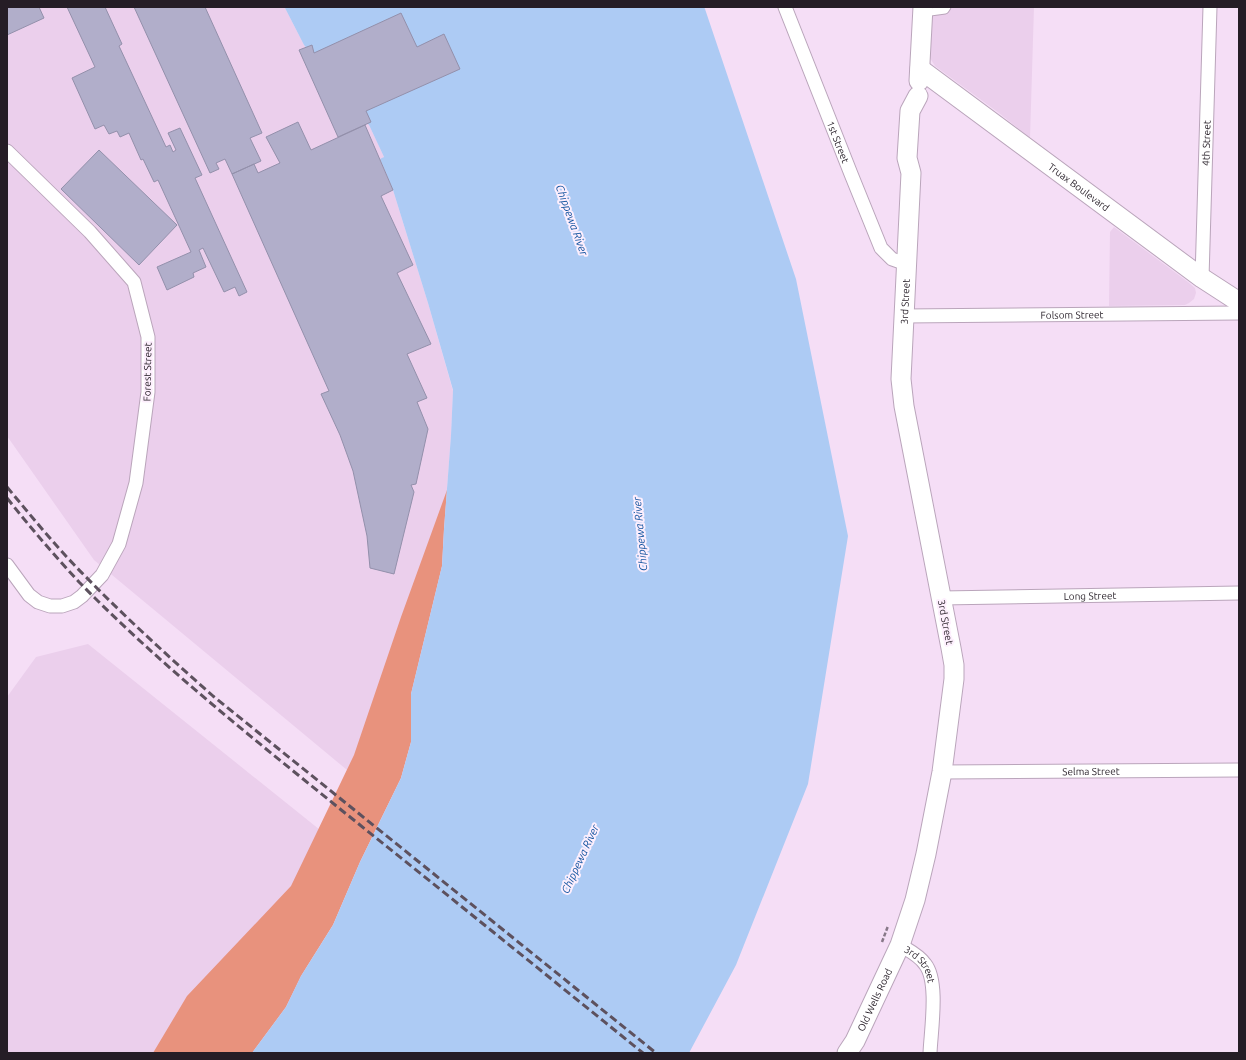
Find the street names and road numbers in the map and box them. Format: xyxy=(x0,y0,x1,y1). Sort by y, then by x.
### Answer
street label: 1st Street xyxy=(825,119,851,165)
street label: 4th Street xyxy=(1200,120,1213,166)
street label: Truax Boulevard xyxy=(1046,161,1111,214)
street label: 3rd Street xyxy=(899,278,912,325)
street label: Folsom Street xyxy=(1041,309,1104,321)
street label: Forest Street xyxy=(141,342,154,402)
street label: Long Street xyxy=(1064,590,1116,602)
street label: 3rd Street xyxy=(936,599,955,646)
street label: Selma Street xyxy=(1062,766,1120,777)
street label: 3rd Street xyxy=(902,944,937,984)
street label: Old Wells Road xyxy=(855,967,894,1033)

